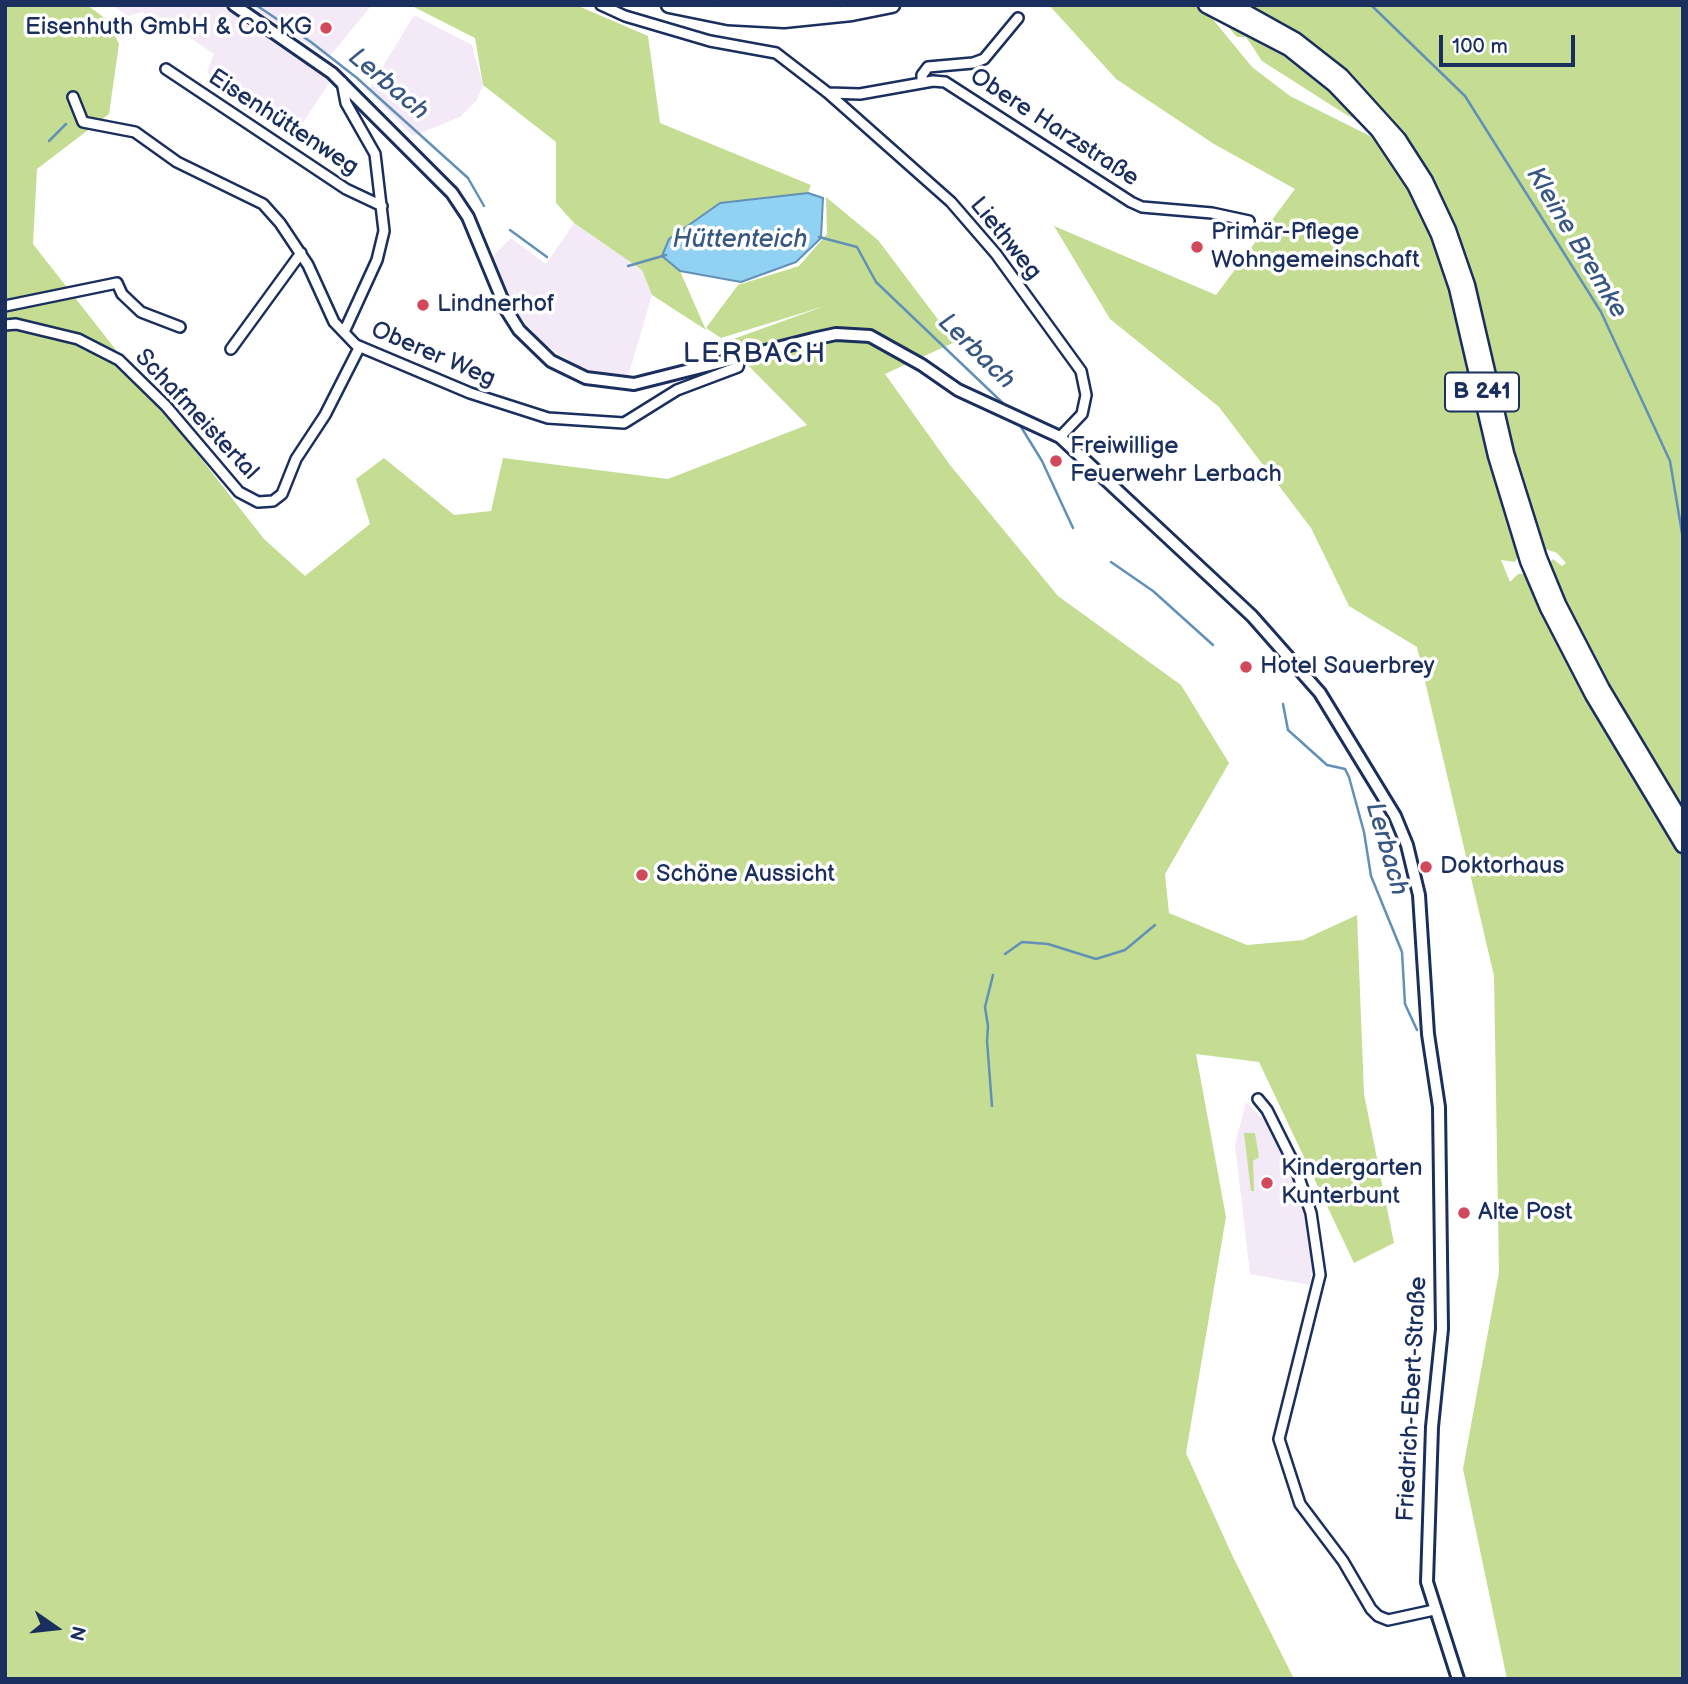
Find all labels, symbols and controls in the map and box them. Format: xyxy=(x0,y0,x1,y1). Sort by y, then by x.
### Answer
place label: Eisenhuth GmbH & Co. KG xyxy=(25,14,312,42)
marker: Eisenhuth GmbH & Co. KG xyxy=(318,20,334,36)
scale bar xyxy=(1443,21,1580,65)
text: 100 m xyxy=(1452,34,1508,59)
water label: Lerbach xyxy=(341,42,435,128)
street label: Obere Harzstraße xyxy=(964,63,1144,193)
street label: Eisenhüttenweg xyxy=(202,64,364,182)
water label: Kleine Bremke xyxy=(1519,162,1633,324)
street label: Liethweg xyxy=(963,192,1047,286)
place label: Primär-Pflege Wohngemeinschaft xyxy=(1211,219,1420,275)
water label: Hüttenteich xyxy=(673,224,807,256)
marker: Primär-Pflege Wohngemeinschaft xyxy=(1189,239,1205,255)
place label: Lindnerhof xyxy=(437,291,554,319)
marker: Lindnerhof xyxy=(415,297,431,313)
water label: Lerbach xyxy=(931,308,1021,396)
street label: Oberer Weg xyxy=(367,316,499,394)
district label: LERBACH xyxy=(684,338,826,372)
street label: Schafmeistertal xyxy=(128,344,264,486)
road number: B 241 xyxy=(1445,372,1519,412)
place label: Freiwillige Feuerwehr Lerbach xyxy=(1070,433,1282,489)
marker: Freiwillige Feuerwehr Lerbach xyxy=(1048,453,1064,469)
place label: Hotel Sauerbrey xyxy=(1260,653,1435,681)
marker: Hotel Sauerbrey xyxy=(1238,659,1254,675)
water label: Lerbach xyxy=(1358,799,1414,899)
place label: Doktorhaus xyxy=(1440,853,1564,881)
marker: Doktorhaus xyxy=(1418,859,1434,875)
place label: Schöne Aussicht xyxy=(656,861,835,889)
marker: Schöne Aussicht xyxy=(634,867,650,883)
place label: Kindergarten Kunterbunt xyxy=(1281,1155,1423,1211)
marker: Kindergarten Kunterbunt xyxy=(1259,1175,1275,1191)
place label: Alte Post xyxy=(1478,1199,1572,1227)
marker: Alte Post xyxy=(1456,1205,1472,1221)
street label: Friedrich-Ebert-Straße xyxy=(1392,1276,1434,1522)
north arrow xyxy=(21,1593,91,1663)
text: N xyxy=(64,1623,90,1643)

